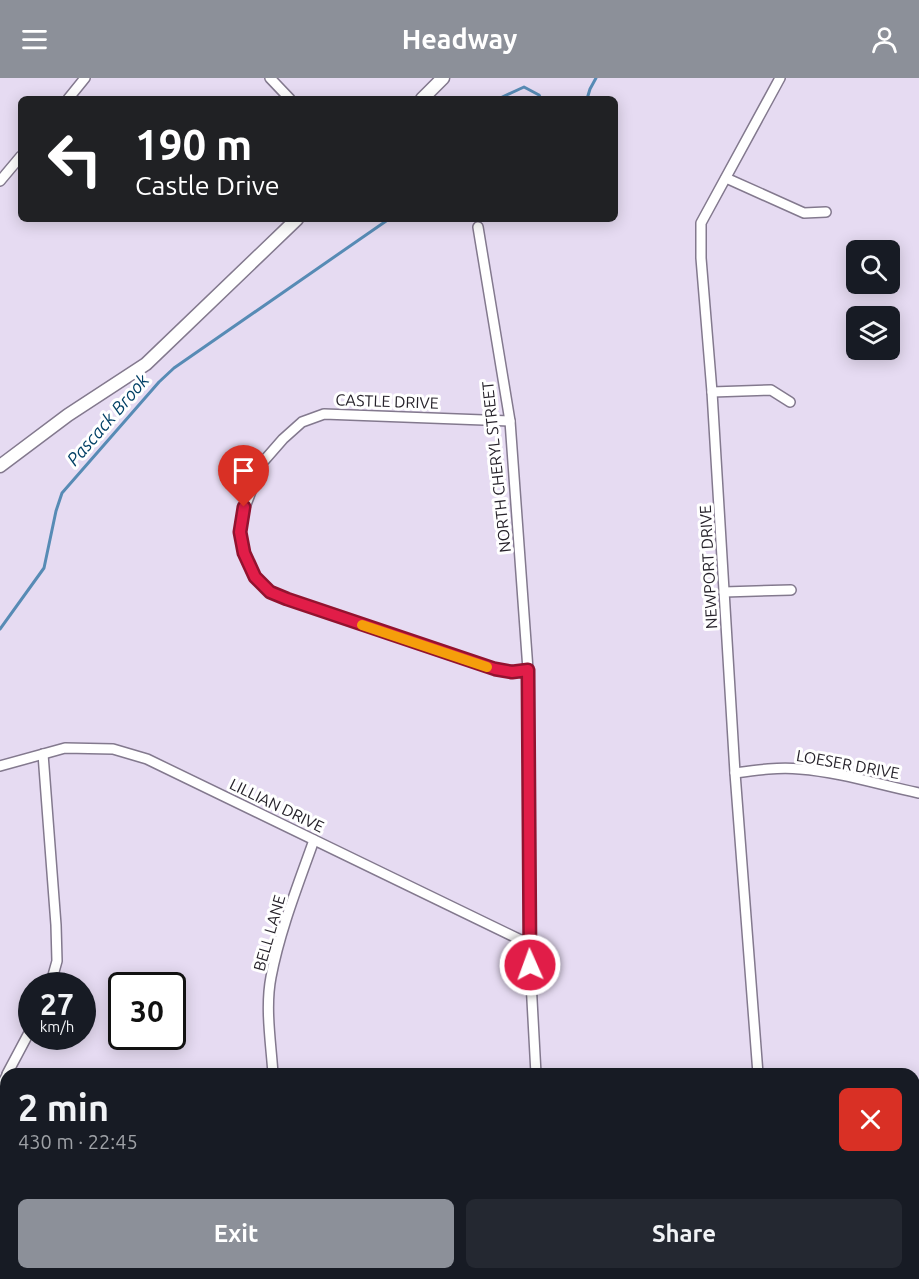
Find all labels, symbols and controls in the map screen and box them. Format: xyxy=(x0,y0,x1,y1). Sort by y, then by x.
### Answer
icon: menu xyxy=(18,23,51,56)
icon: person xyxy=(868,23,901,56)
text: Headway xyxy=(402,24,517,54)
icon: left xyxy=(36,120,114,198)
text: 190 m xyxy=(135,121,252,168)
text: Castle Drive xyxy=(135,170,280,200)
map controls xyxy=(846,240,900,360)
button: search xyxy=(846,240,900,294)
button: layers xyxy=(846,306,900,360)
water label: Pascack Brook xyxy=(62,369,153,469)
street label: NORTH CHERYL STREET xyxy=(478,380,514,554)
street label: CASTLE DRIVE xyxy=(335,390,439,412)
pin xyxy=(218,445,269,507)
icon: arrive xyxy=(227,454,260,487)
street label: NEWPORT DRIVE xyxy=(696,504,720,629)
street label: LOESER DRIVE xyxy=(795,746,901,782)
street label: LILLIAN DRIVE xyxy=(227,774,327,836)
street label: BELL LANE xyxy=(250,893,288,973)
position arrow xyxy=(498,933,562,997)
speed limit sign: 30 xyxy=(108,972,186,1050)
text: 27 xyxy=(40,987,74,1021)
text: km/h xyxy=(40,1018,74,1035)
text: 2 min xyxy=(18,1087,109,1128)
button: close xyxy=(839,1088,902,1151)
text: 430 m · 22:45 xyxy=(18,1130,138,1153)
button: Exit xyxy=(18,1199,454,1268)
button: Share xyxy=(466,1199,902,1268)

